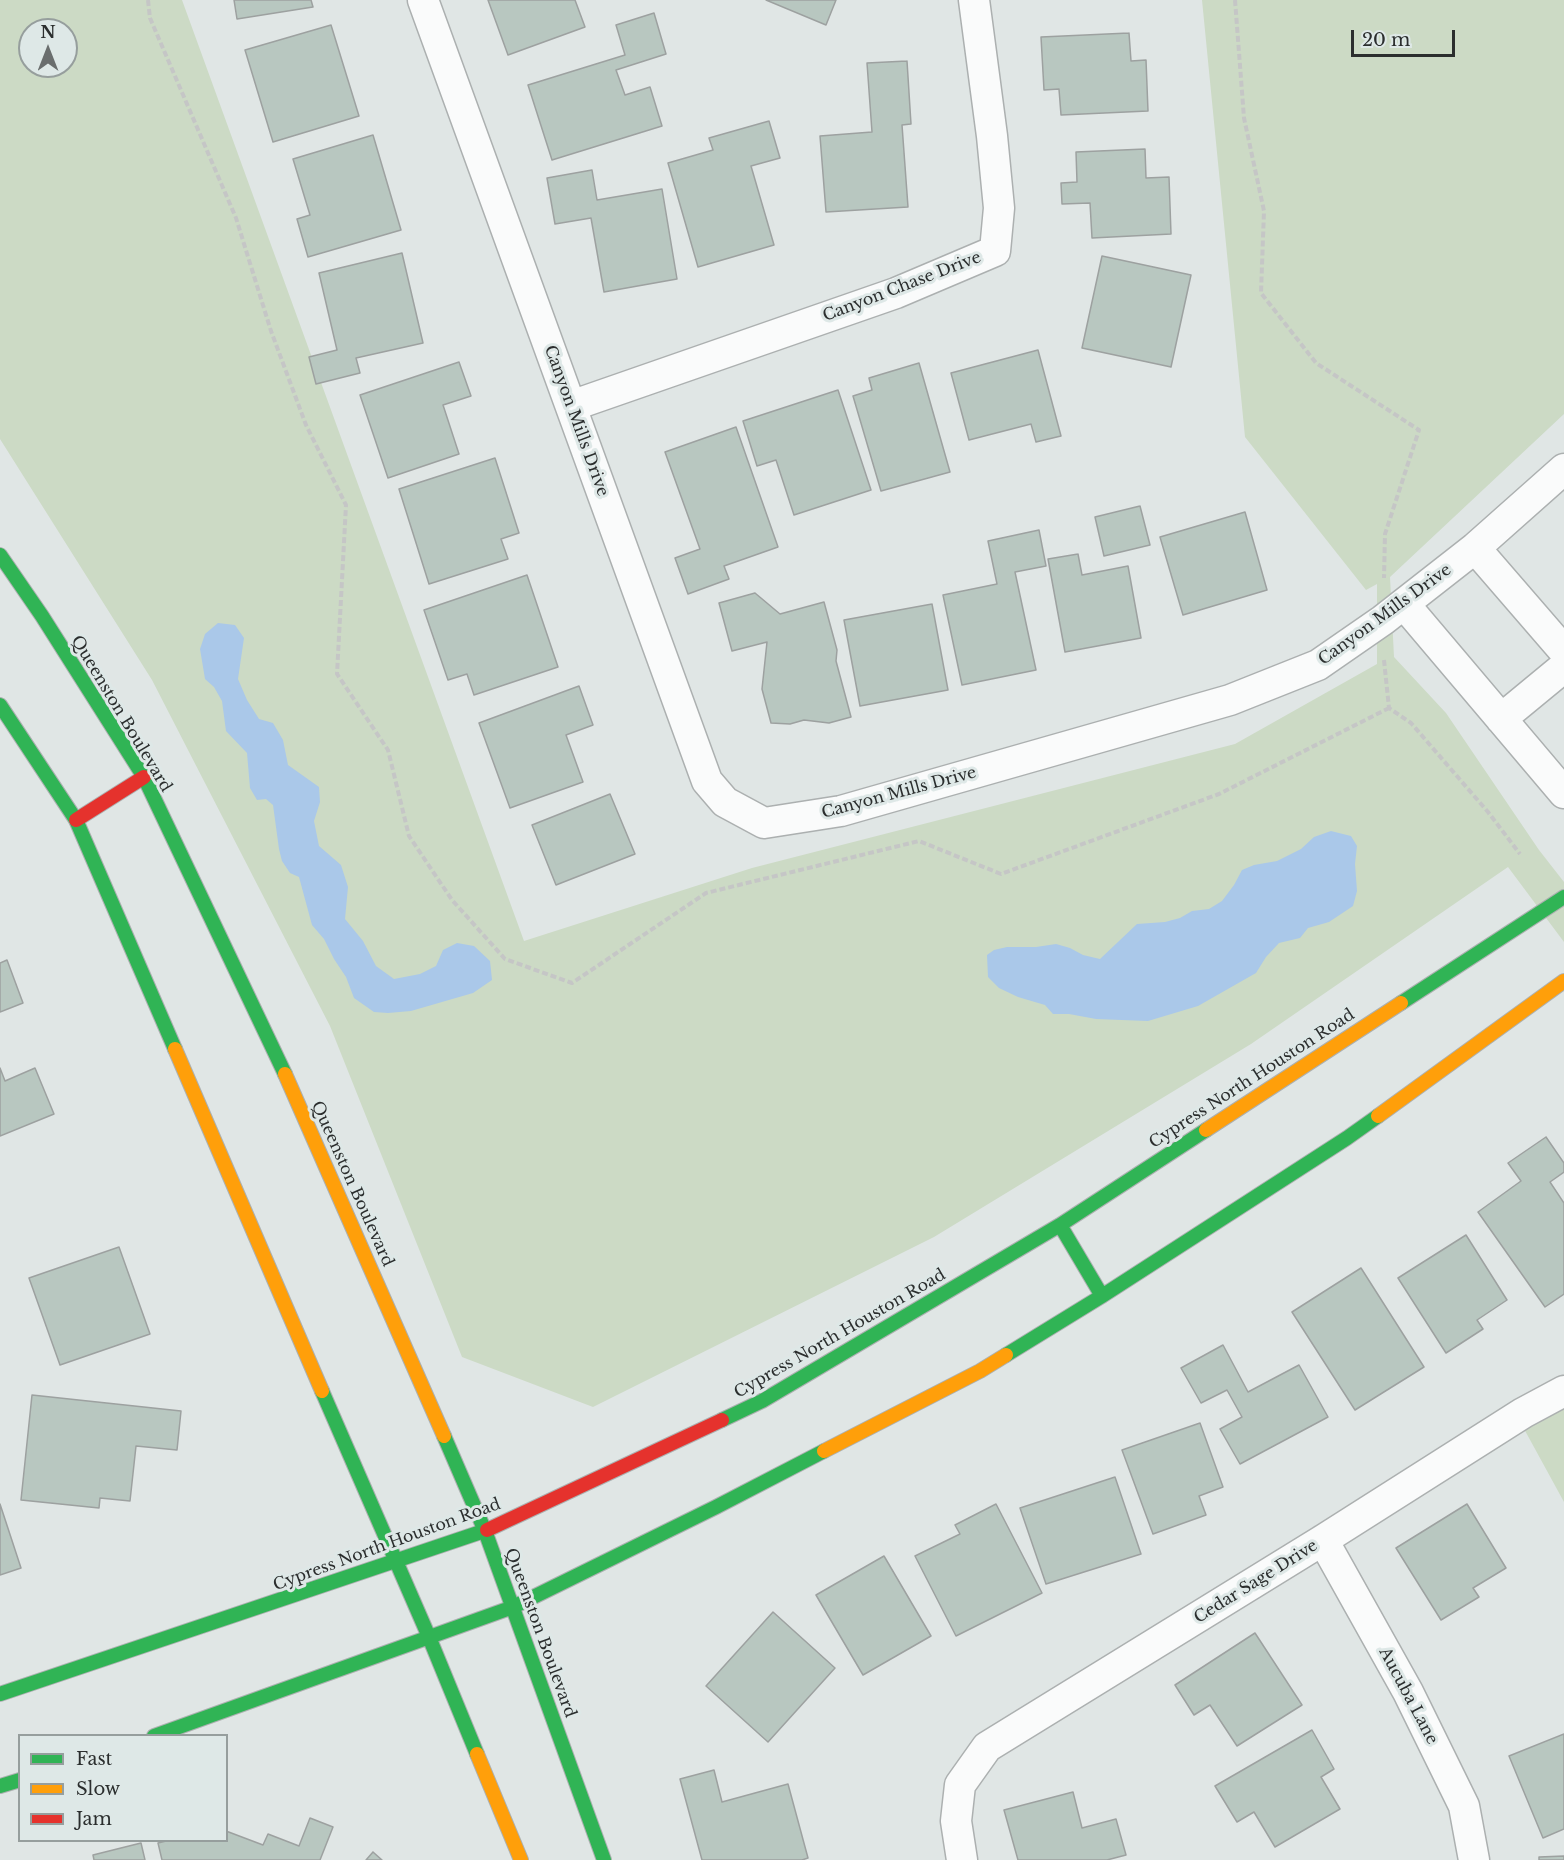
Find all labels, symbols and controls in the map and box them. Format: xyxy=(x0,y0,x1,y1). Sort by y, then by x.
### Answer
north arrow xyxy=(18,18,78,78)
scale bar xyxy=(1354,18,1458,56)
text: N xyxy=(40,22,56,42)
text: 20 m xyxy=(1362,29,1410,51)
street label: Canyon Chase Drive xyxy=(820,248,984,326)
street label: Canyon Mills Drive xyxy=(540,343,612,499)
street label: Canyon Mills Drive xyxy=(1315,560,1455,670)
street label: Queenston Boulevard xyxy=(67,632,175,796)
street label: Canyon Mills Drive xyxy=(820,763,978,823)
street label: Cypress North Houston Road xyxy=(1146,1005,1358,1153)
street label: Queenston Boulevard xyxy=(307,1098,397,1270)
street label: Cypress North Houston Road xyxy=(731,1265,949,1403)
street label: Cypress North Houston Road xyxy=(271,1495,503,1595)
street label: Cedar Sage Drive xyxy=(1191,1536,1321,1628)
street label: Queenston Boulevard xyxy=(500,1546,580,1720)
street label: Aucuba Lane xyxy=(1374,1644,1442,1748)
legend xyxy=(18,1734,228,1842)
text: Fast xyxy=(76,1748,112,1770)
text: Slow xyxy=(76,1778,120,1800)
text: Jam xyxy=(76,1808,112,1830)

